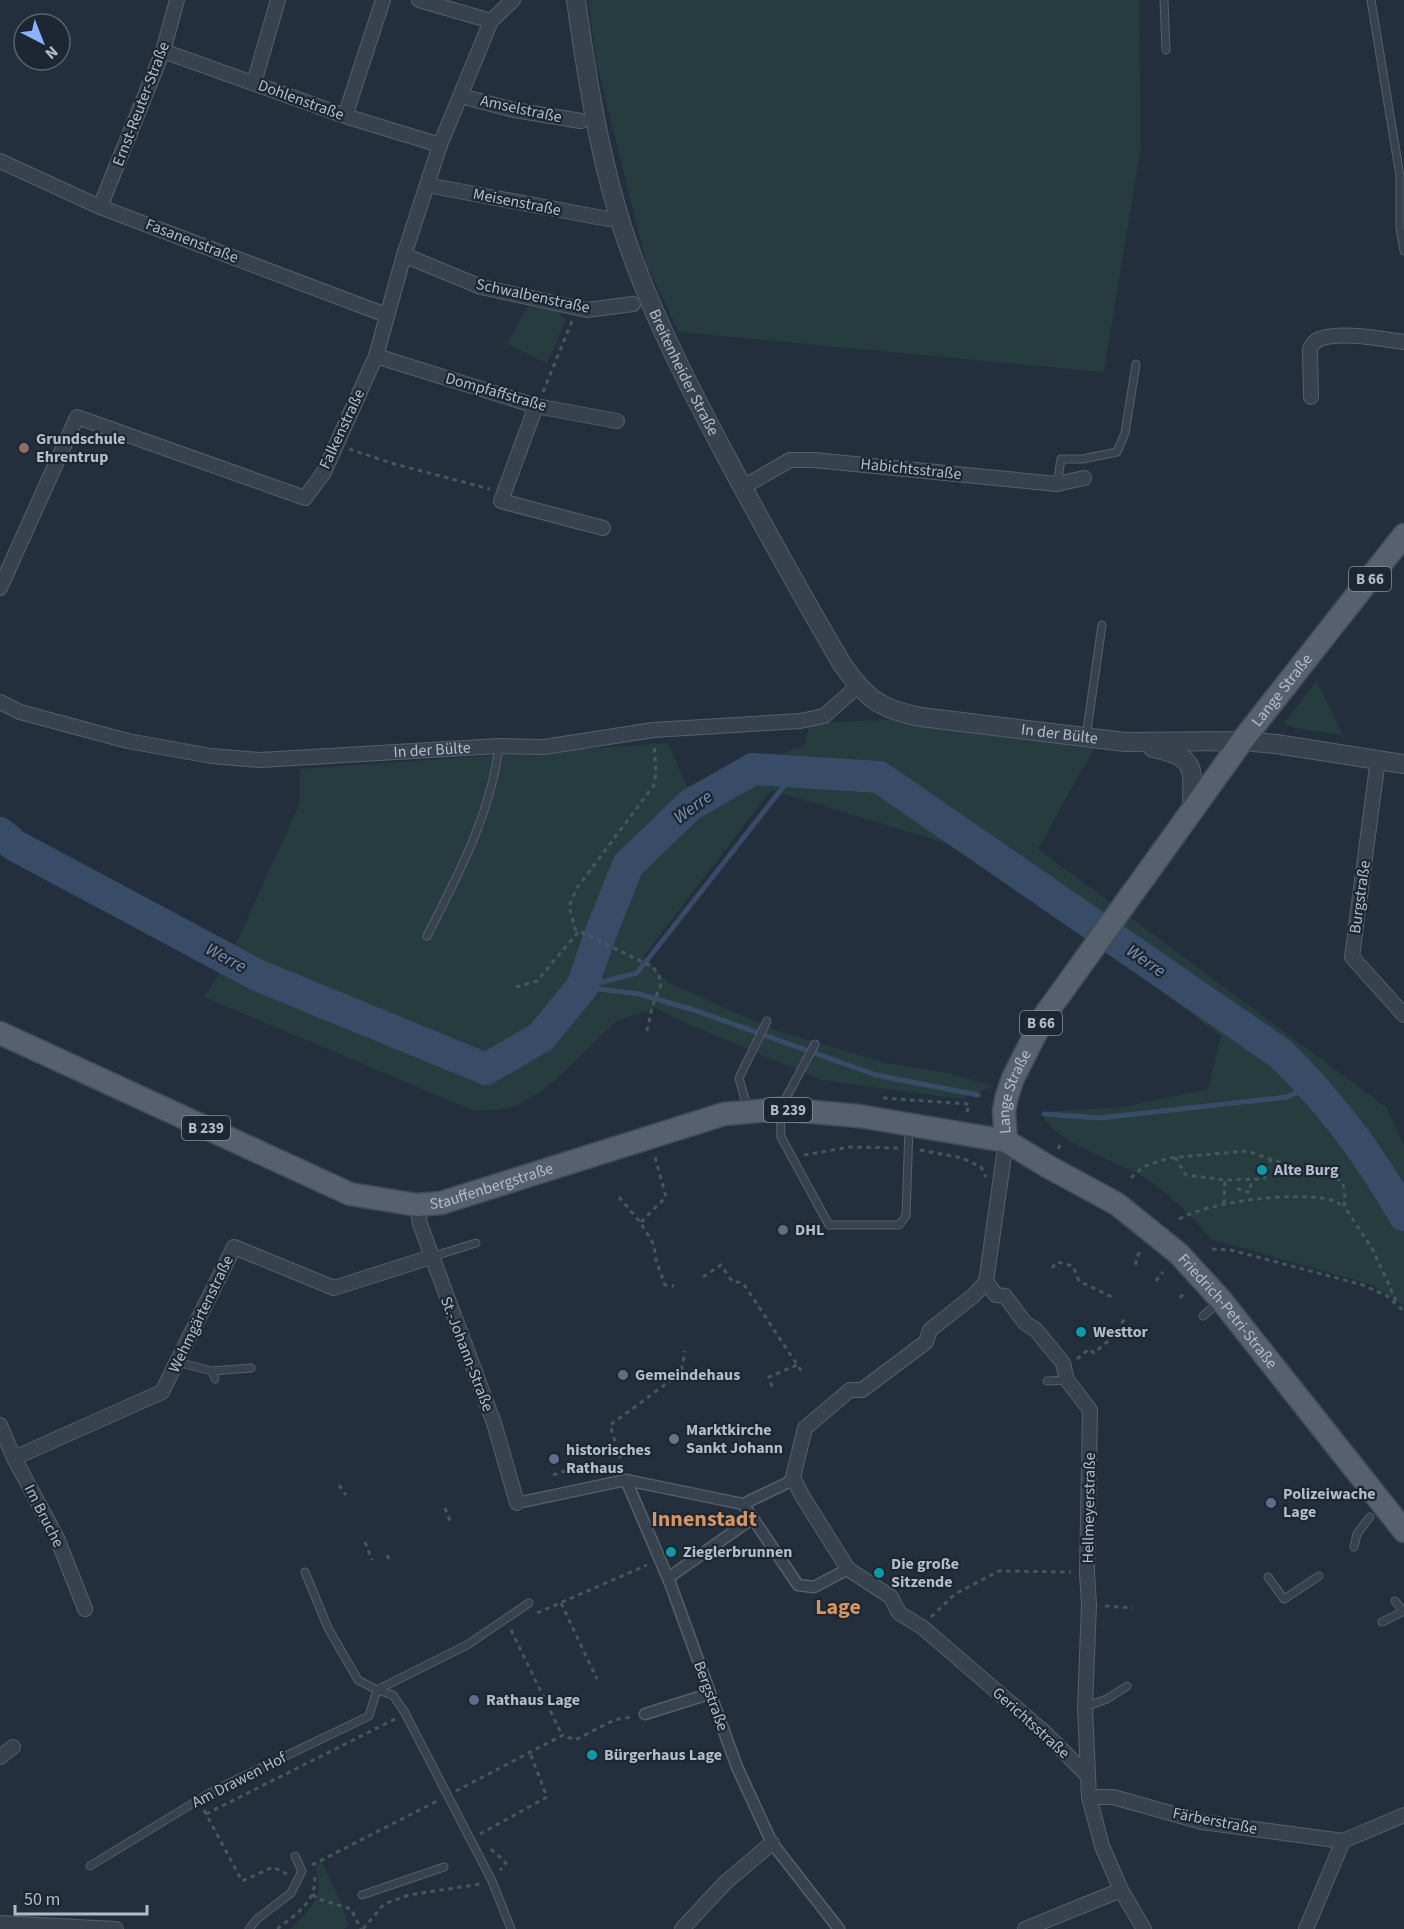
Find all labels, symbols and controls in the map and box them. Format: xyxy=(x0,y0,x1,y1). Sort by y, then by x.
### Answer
north arrow xyxy=(12,12,72,72)
street label: Ernst-Reuter-Straße xyxy=(107,39,175,169)
text: N xyxy=(40,41,63,64)
street label: Dohlenstraße xyxy=(255,74,347,126)
street label: Amselstraße xyxy=(478,90,564,128)
street label: Meisenstraße xyxy=(471,183,563,221)
street label: Fasanenstraße xyxy=(142,213,242,269)
street label: Schwalbenstraße xyxy=(474,273,592,319)
street label: Breitenheider Straße xyxy=(644,305,724,440)
street label: Dompfaffstraße xyxy=(443,367,549,417)
street label: Falkenstraße xyxy=(314,385,370,473)
place label: Grundschule Ehrentrup xyxy=(36,428,126,468)
marker: Grundschule Ehrentrup xyxy=(17,441,31,455)
street label: Habichtsstraße xyxy=(859,453,963,485)
road number: B 66 xyxy=(1349,567,1391,591)
street label: Lange Straße xyxy=(1246,649,1318,732)
street label: In der Bülte xyxy=(1020,718,1099,750)
street label: In der Bülte xyxy=(393,737,471,763)
water label: Werre xyxy=(668,784,718,830)
street label: Burgstraße xyxy=(1344,859,1376,935)
water label: Werre xyxy=(201,937,251,979)
water label: Werre xyxy=(1121,938,1171,984)
road number: B 66 xyxy=(1020,1011,1062,1035)
street label: Lange Straße xyxy=(993,1046,1037,1135)
road number: B 239 xyxy=(764,1098,812,1122)
road number: B 239 xyxy=(182,1116,230,1140)
street label: Stauffenbergstraße xyxy=(429,1157,556,1215)
place label: Alte Burg xyxy=(1273,1159,1339,1181)
marker: Alte Burg xyxy=(1255,1163,1269,1177)
place label: DHL xyxy=(795,1219,824,1241)
marker: DHL xyxy=(776,1223,790,1237)
street label: Friedrich-Petri-Straße xyxy=(1173,1249,1283,1374)
street label: Wehmgärtenstraße xyxy=(163,1252,239,1376)
street label: St.-Johann-Straße xyxy=(435,1293,499,1415)
place label: Westtor xyxy=(1093,1321,1149,1343)
marker: Westtor xyxy=(1074,1325,1088,1339)
place label: Gemeindehaus xyxy=(635,1364,740,1386)
marker: Gemeindehaus xyxy=(616,1368,630,1382)
place label: Marktkirche Sankt Johann xyxy=(686,1419,783,1459)
marker: Marktkirche Sankt Johann xyxy=(667,1432,681,1446)
place label: historisches Rathaus xyxy=(566,1439,651,1479)
marker: historisches Rathaus xyxy=(547,1452,561,1466)
street label: Hellmeyerstraße xyxy=(1077,1452,1101,1564)
street label: Im Bruche xyxy=(19,1481,69,1551)
place label: Polizeiwache Lage xyxy=(1283,1483,1376,1523)
marker: Polizeiwache Lage xyxy=(1264,1496,1278,1510)
district label: Innenstadt xyxy=(651,1503,757,1535)
place label: Zieglerbrunnen xyxy=(683,1541,792,1563)
marker: Zieglerbrunnen xyxy=(664,1545,678,1559)
place label: Die große Sitzende xyxy=(891,1553,959,1593)
marker: Die große Sitzende xyxy=(872,1566,886,1580)
district label: Lage xyxy=(815,1591,861,1623)
street label: Bergstraße xyxy=(688,1658,734,1734)
street label: Gerichtsstraße xyxy=(987,1682,1075,1764)
place label: Rathaus Lage xyxy=(486,1689,580,1711)
marker: Rathaus Lage xyxy=(467,1693,481,1707)
place label: Bürgerhaus Lage xyxy=(604,1744,722,1766)
street label: Am Drawen Hof xyxy=(188,1746,291,1813)
marker: Bürgerhaus Lage xyxy=(585,1748,599,1762)
street label: Färberstraße xyxy=(1171,1802,1259,1840)
scale bar xyxy=(15,1878,147,1916)
text: 50 m xyxy=(24,1887,60,1912)

